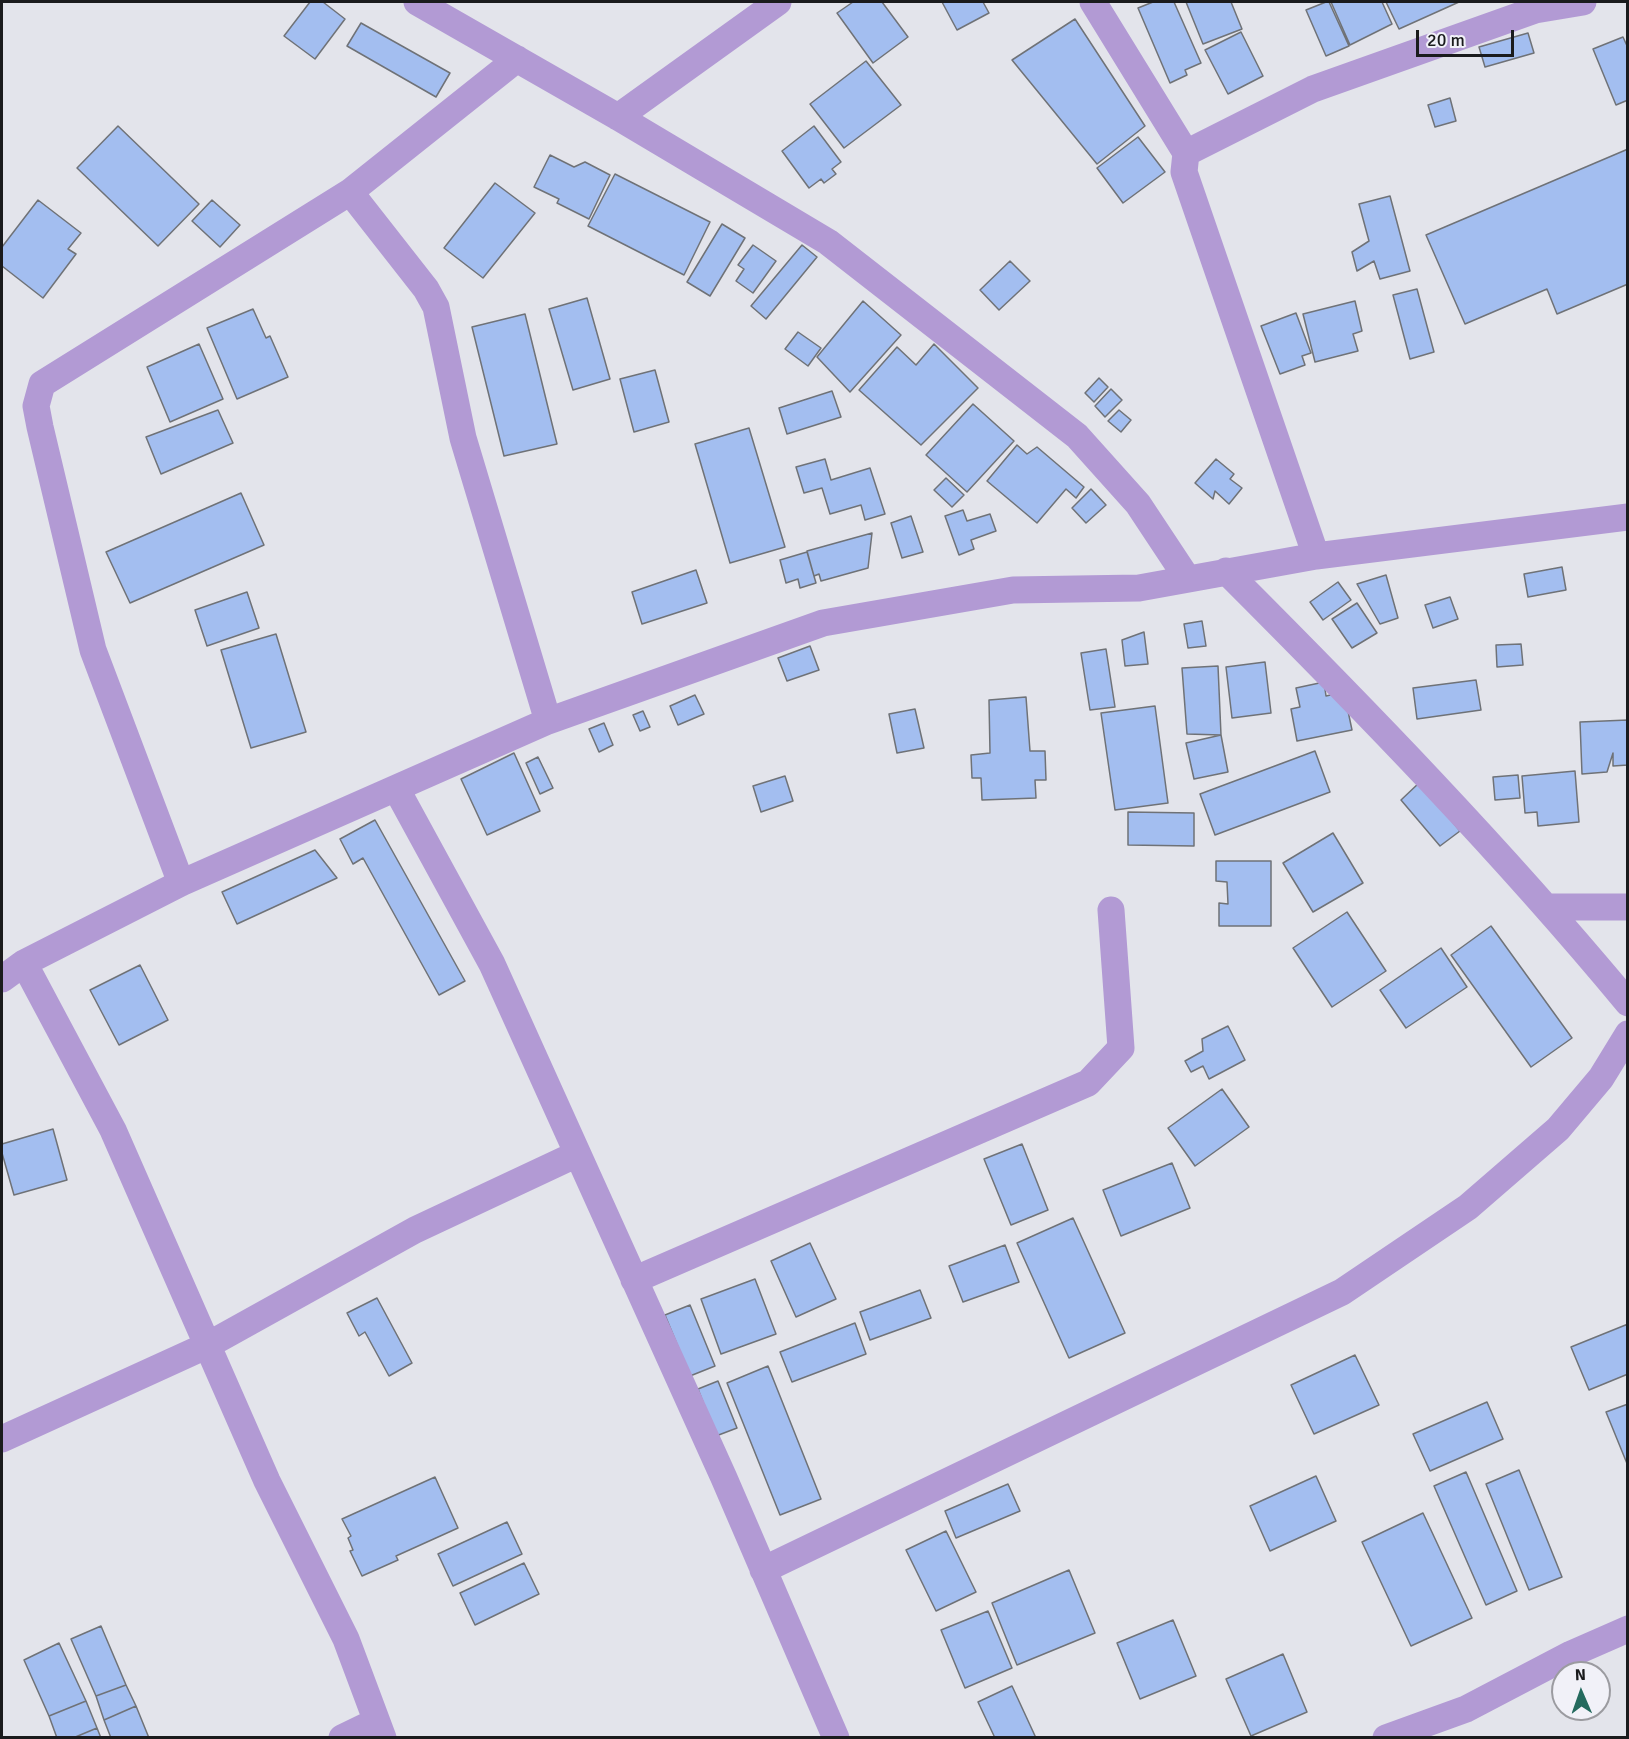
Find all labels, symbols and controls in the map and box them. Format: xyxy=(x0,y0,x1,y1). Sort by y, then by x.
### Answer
scale bar xyxy=(1419,18,1516,56)
text: 20 m xyxy=(1427,29,1465,51)
north arrow xyxy=(1551,1661,1611,1721)
text: N xyxy=(1575,1665,1586,1685)

